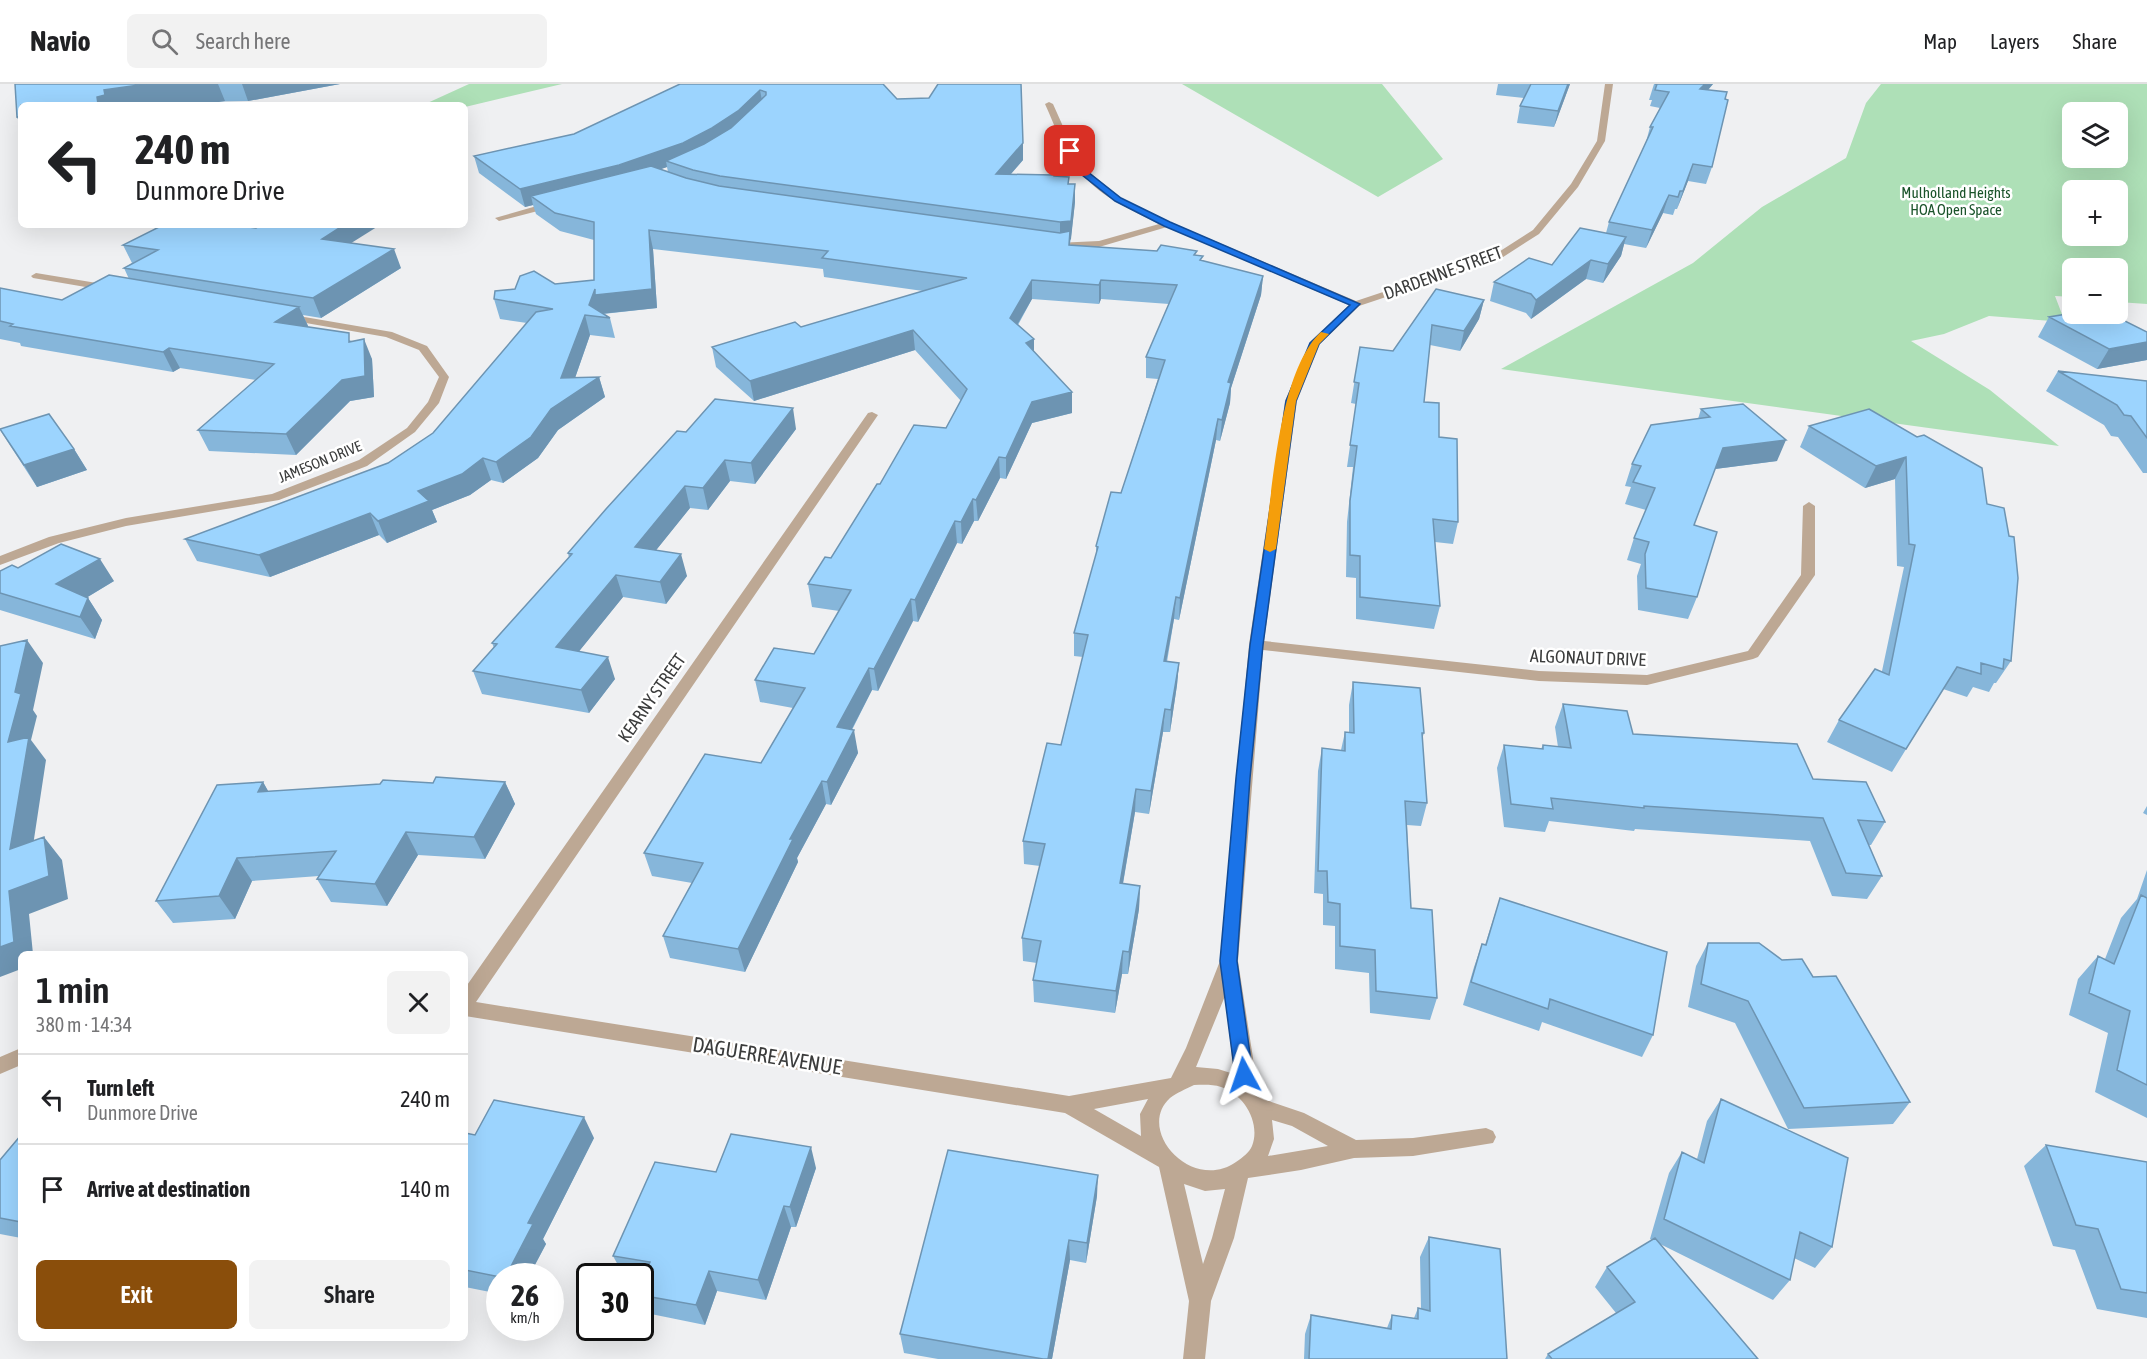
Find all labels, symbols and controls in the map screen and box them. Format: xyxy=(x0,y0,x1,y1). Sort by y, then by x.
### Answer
search box xyxy=(127,14,547,68)
text: Navio xyxy=(30,25,91,57)
icon: search xyxy=(148,25,181,58)
text: Search here xyxy=(196,28,291,54)
text: Map xyxy=(1923,29,1957,53)
text: Layers xyxy=(1990,29,2040,53)
text: Share xyxy=(2073,29,2117,53)
map controls xyxy=(2062,102,2128,324)
button: layers xyxy=(2062,102,2128,168)
text: 240 m xyxy=(135,125,230,173)
pin xyxy=(1044,125,1095,176)
icon: left xyxy=(36,126,114,204)
icon: arrive xyxy=(1053,134,1086,167)
text: Dunmore Drive xyxy=(135,175,285,206)
button: + xyxy=(2062,180,2128,246)
park label: Mulholland Heights HOA Open Space xyxy=(1901,184,2011,218)
street label: DARDENNE STREET xyxy=(1381,241,1505,304)
button: − xyxy=(2062,258,2128,324)
street label: JAMESON DRIVE xyxy=(276,437,364,486)
street label: ALGONAUT DRIVE xyxy=(1530,645,1647,670)
street label: KEARNY STREET xyxy=(613,649,690,746)
text: 1 min xyxy=(36,969,110,1011)
button: close xyxy=(387,971,450,1034)
text: 380 m · 14:34 xyxy=(36,1013,132,1036)
street label: DAGUERRE AVENUE xyxy=(691,1031,843,1079)
position arrow xyxy=(1212,1043,1276,1107)
text: Turn left xyxy=(87,1075,154,1101)
icon: left xyxy=(36,1083,69,1116)
text: 240 m xyxy=(400,1086,450,1112)
text: Dunmore Drive xyxy=(87,1101,198,1124)
icon: arrive xyxy=(36,1173,69,1206)
text: Arrive at destination xyxy=(87,1176,250,1202)
text: 140 m xyxy=(400,1176,450,1202)
button: Exit xyxy=(36,1260,237,1329)
button: Share xyxy=(249,1260,450,1329)
speed limit sign: 30 xyxy=(576,1263,654,1341)
text: 26 xyxy=(511,1278,539,1312)
text: km/h xyxy=(510,1309,540,1326)

